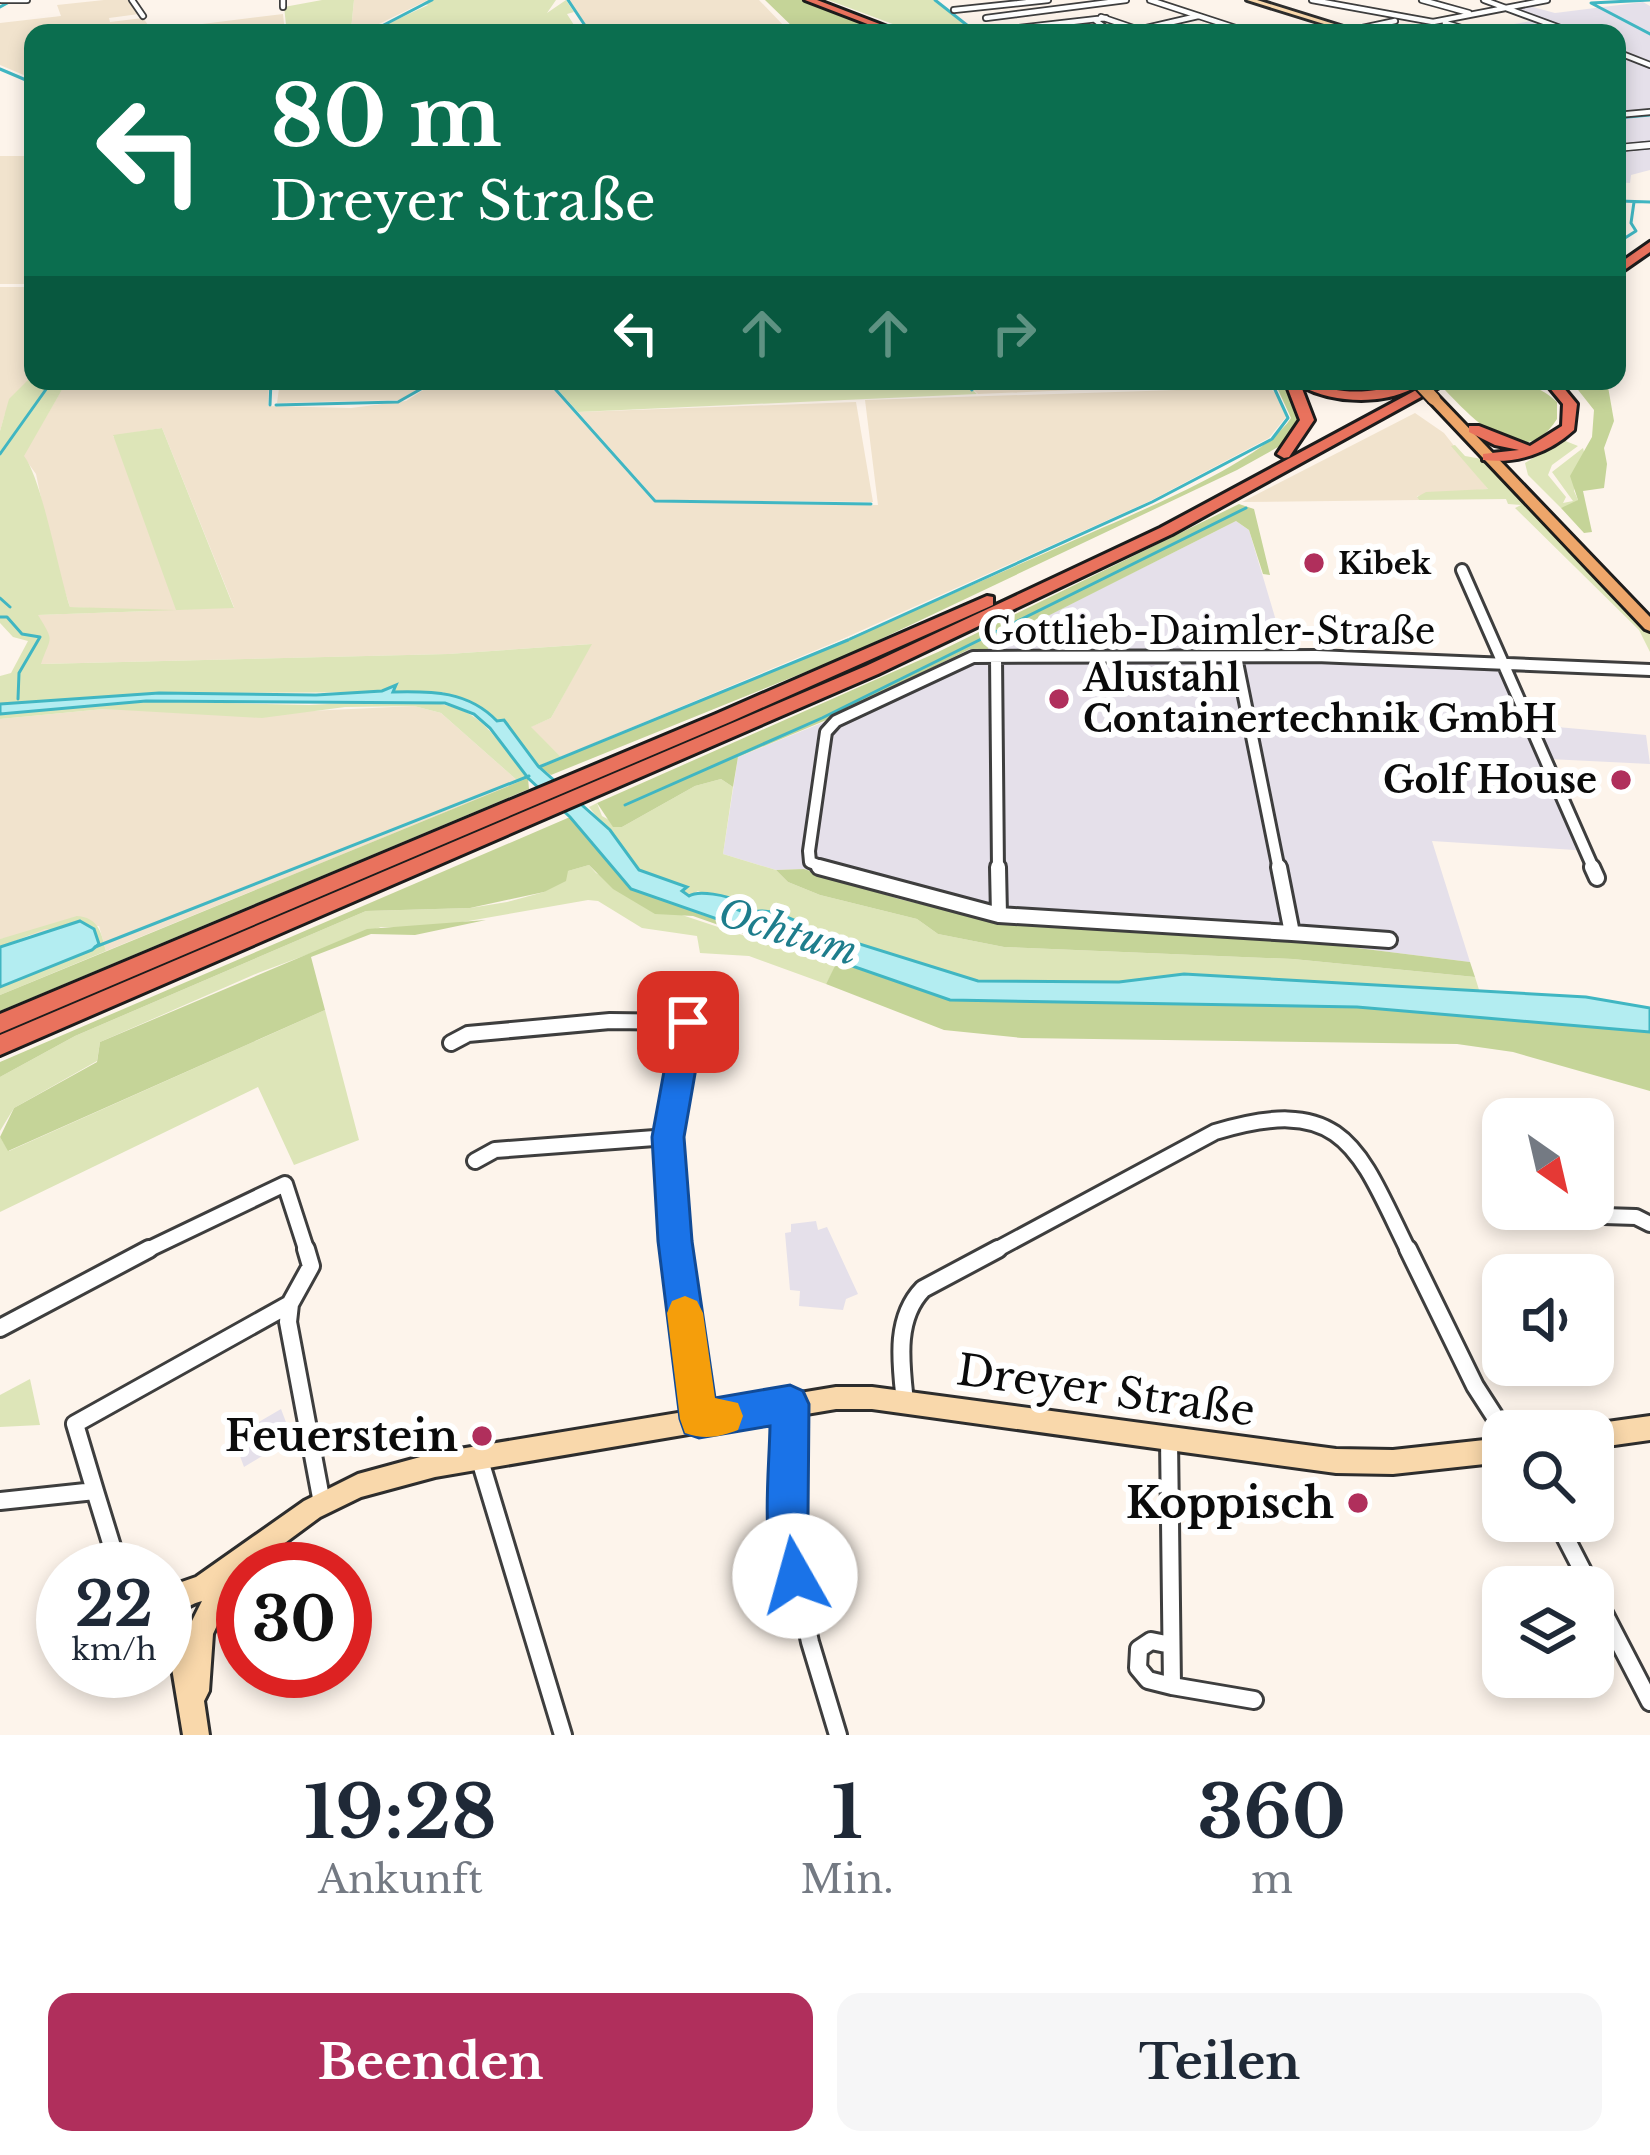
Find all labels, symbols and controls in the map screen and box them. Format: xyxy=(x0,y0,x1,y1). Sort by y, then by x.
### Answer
text: 80 m xyxy=(270,65,502,169)
icon: left xyxy=(72,72,228,228)
text: Dreyer Straße xyxy=(270,168,656,235)
icon: left xyxy=(603,300,669,366)
icon: ahead xyxy=(729,300,795,366)
icon: ahead xyxy=(855,300,921,366)
icon: right xyxy=(981,300,1047,366)
place label: Kibek xyxy=(1338,545,1432,582)
marker: Kibek xyxy=(1301,550,1327,576)
street label: Gottlieb-Daimler-Straße xyxy=(983,609,1435,654)
place label: Alustahl Containertechnik GmbH xyxy=(1082,656,1557,742)
marker: Alustahl Containertechnik GmbH xyxy=(1046,686,1072,712)
place label: Golf House xyxy=(1383,758,1597,803)
marker: Golf House xyxy=(1608,767,1634,793)
water label: Ochtum xyxy=(713,888,863,976)
pin xyxy=(637,971,739,1073)
icon: arrive xyxy=(655,989,721,1055)
north arrow xyxy=(1482,1098,1614,1230)
map controls xyxy=(1482,1098,1614,1698)
button: sound xyxy=(1482,1254,1614,1386)
street label: Dreyer Straße xyxy=(954,1343,1258,1437)
place label: Feuerstein xyxy=(225,1410,458,1462)
button: search xyxy=(1482,1410,1614,1542)
marker: Feuerstein xyxy=(469,1423,495,1449)
place label: Koppisch xyxy=(1126,1477,1334,1529)
marker: Koppisch xyxy=(1345,1490,1371,1516)
position arrow xyxy=(732,1513,858,1639)
speed limit sign: 30 xyxy=(216,1542,372,1698)
button: layers xyxy=(1482,1566,1614,1698)
text: 22 xyxy=(75,1568,153,1642)
text: km/h xyxy=(71,1631,157,1668)
text: 19:28 xyxy=(304,1768,497,1857)
text: 1 xyxy=(831,1768,863,1857)
text: 360 xyxy=(1197,1768,1346,1857)
text: Ankunft xyxy=(318,1855,483,1904)
text: Min. xyxy=(801,1855,894,1904)
text: m xyxy=(1251,1855,1293,1904)
button: Beenden xyxy=(48,1993,813,2131)
button: Teilen xyxy=(837,1993,1602,2131)

